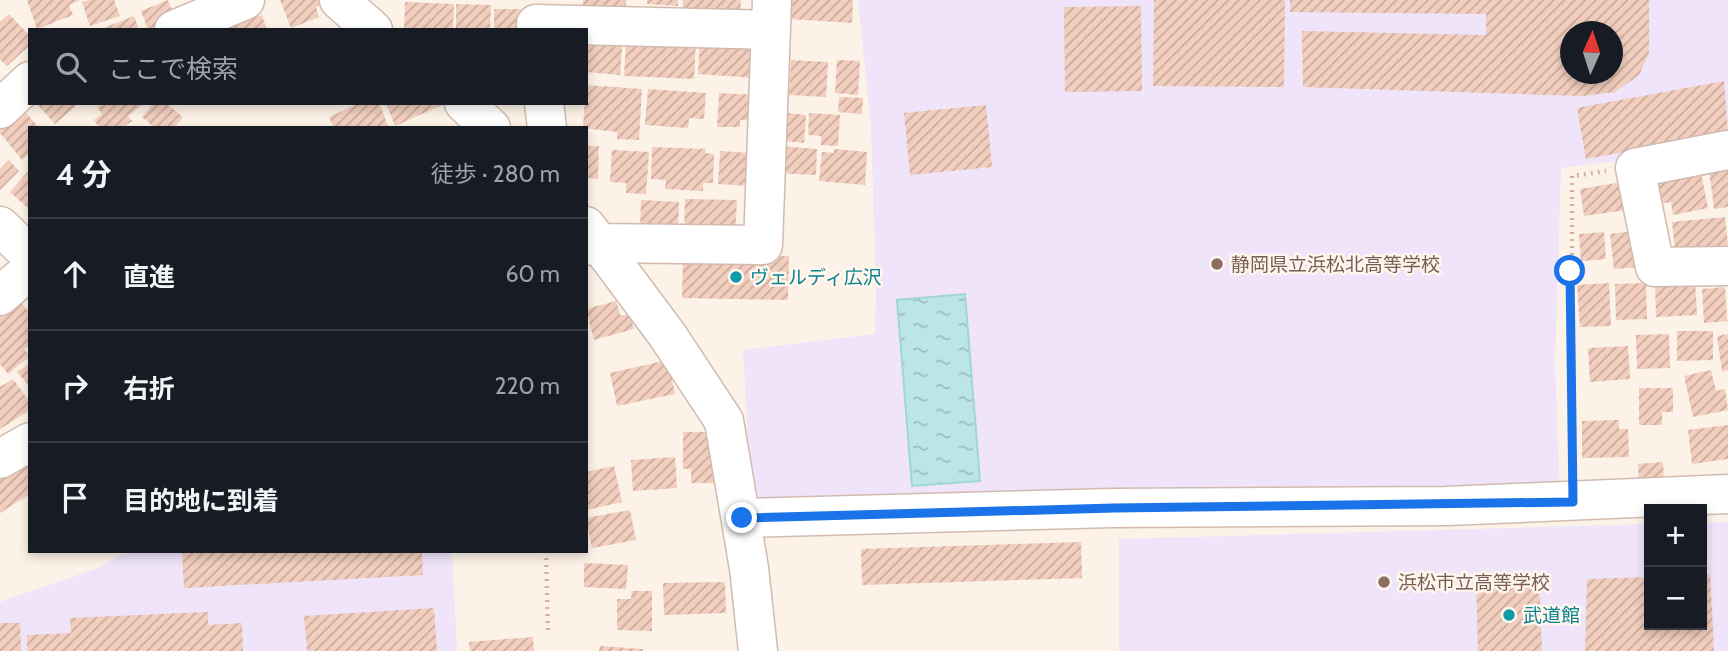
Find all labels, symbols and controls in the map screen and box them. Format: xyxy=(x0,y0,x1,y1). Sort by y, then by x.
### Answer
north arrow xyxy=(1560,21,1623,84)
search box xyxy=(28,28,588,105)
icon: search xyxy=(52,48,90,86)
text: ここで検索 xyxy=(108,53,238,85)
text: 4 分 xyxy=(56,156,111,193)
text: 徒歩 · 280 m xyxy=(431,160,560,188)
place label: 静岡県立浜松北高等学校 xyxy=(1231,253,1440,276)
icon: ahead xyxy=(56,255,94,293)
route start xyxy=(1554,255,1585,286)
marker: 静岡県立浜松北高等学校 xyxy=(1209,256,1225,272)
text: 60 m xyxy=(506,260,560,288)
text: 直進 xyxy=(123,261,175,293)
place label: ヴェルディ広沢 xyxy=(750,266,882,289)
marker: ヴェルディ広沢 xyxy=(728,269,744,285)
icon: right xyxy=(56,367,94,405)
text: 220 m xyxy=(494,372,560,400)
text: 右折 xyxy=(123,373,175,405)
icon: arrive xyxy=(56,479,94,517)
text: 目的地に到着 xyxy=(123,485,279,517)
route end xyxy=(726,502,757,533)
map controls xyxy=(1644,504,1707,630)
button: + xyxy=(1644,504,1707,567)
button: − xyxy=(1644,567,1707,630)
place label: 浜松市立高等学校 xyxy=(1398,571,1550,594)
marker: 浜松市立高等学校 xyxy=(1376,574,1392,590)
place label: 武道館 xyxy=(1523,604,1580,627)
marker: 武道館 xyxy=(1501,607,1517,623)

